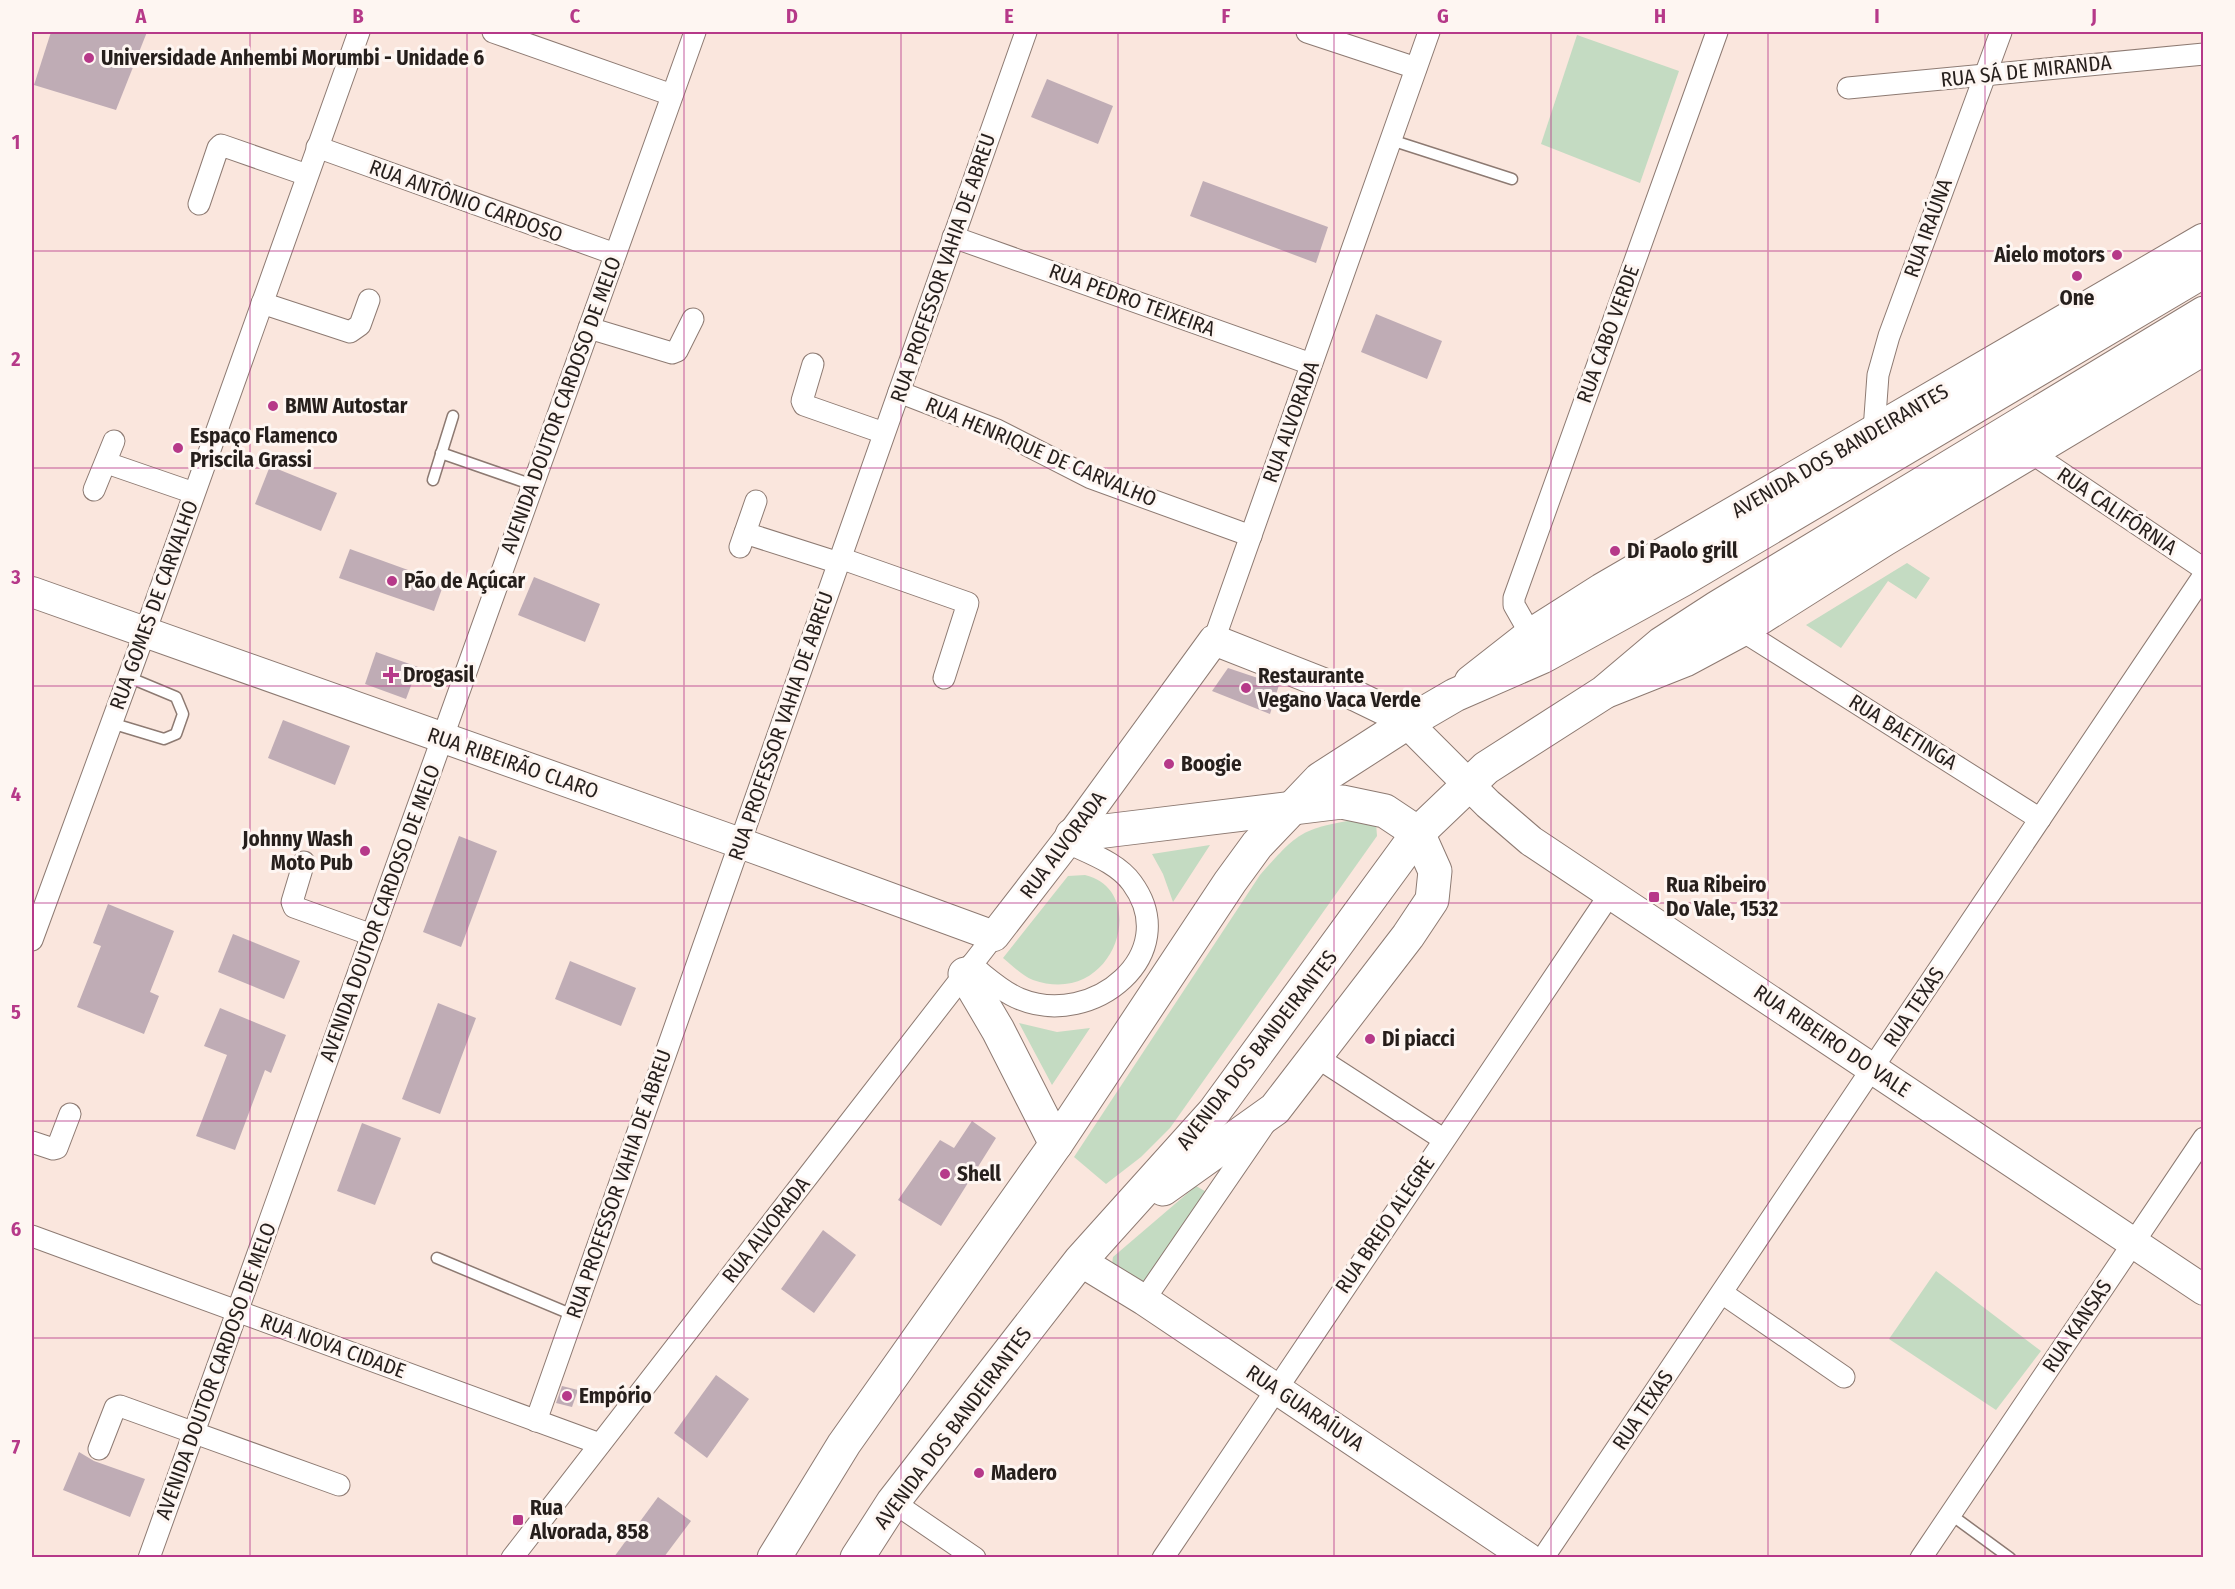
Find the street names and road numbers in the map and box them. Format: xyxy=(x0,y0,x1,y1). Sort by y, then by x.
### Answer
street label: RUA SÁ DE MIRANDA xyxy=(1939,49,2113,93)
street label: RUA PROFESSOR VAHIA DE ABREU xyxy=(885,130,1001,406)
street label: RUA ANTÔNIO CARDOSO xyxy=(366,154,566,248)
street label: RUA IRAÚNA xyxy=(1898,175,1958,281)
street label: AVENIDA DOUTOR CARDOSO DE MELO xyxy=(495,253,627,557)
street label: RUA PEDRO TEIXEIRA xyxy=(1045,258,1219,342)
street label: RUA CABO VERDE xyxy=(1571,261,1645,406)
street label: RUA ALVORADA xyxy=(1257,358,1325,486)
street label: AVENIDA DOS BANDEIRANTES xyxy=(1727,378,1953,524)
street label: RUA HENRIQUE DE CARVALHO xyxy=(921,391,1161,513)
street label: RUA CALIFÓRNIA xyxy=(2052,461,2182,561)
street label: RUA GOMES DE CARVALHO xyxy=(104,497,204,713)
street label: RUA PROFESSOR VAHIA DE ABREU xyxy=(723,588,839,864)
street label: RUA BAETINGA xyxy=(1844,688,1962,776)
street label: RUA RIBEIRÃO CLARO xyxy=(424,722,602,804)
street label: AVENIDA DOUTOR CARDOSO DE MELO xyxy=(314,761,446,1065)
street label: RUA ALVORADA xyxy=(1014,786,1112,904)
street label: AVENIDA DOS BANDEIRANTES xyxy=(1171,945,1343,1155)
street label: RUA TEXAS xyxy=(1878,962,1950,1052)
street label: RUA RIBEIRO DO VALE xyxy=(1749,979,1915,1103)
street label: RUA PROFESSOR VAHIA DE ABREU xyxy=(561,1046,677,1322)
street label: RUA BREJO ALEGRE xyxy=(1330,1152,1440,1298)
street label: RUA ALVORADA xyxy=(716,1172,816,1288)
street label: AVENIDA DOUTOR CARDOSO DE MELO xyxy=(150,1219,282,1523)
street label: RUA KANSAS xyxy=(2037,1275,2117,1377)
street label: RUA NOVA CIDADE xyxy=(257,1308,409,1384)
street label: AVENIDA DOS BANDEIRANTES xyxy=(869,1322,1037,1534)
street label: RUA GUARAÍUVA xyxy=(1241,1359,1369,1457)
street label: RUA TEXAS xyxy=(1607,1365,1679,1455)

